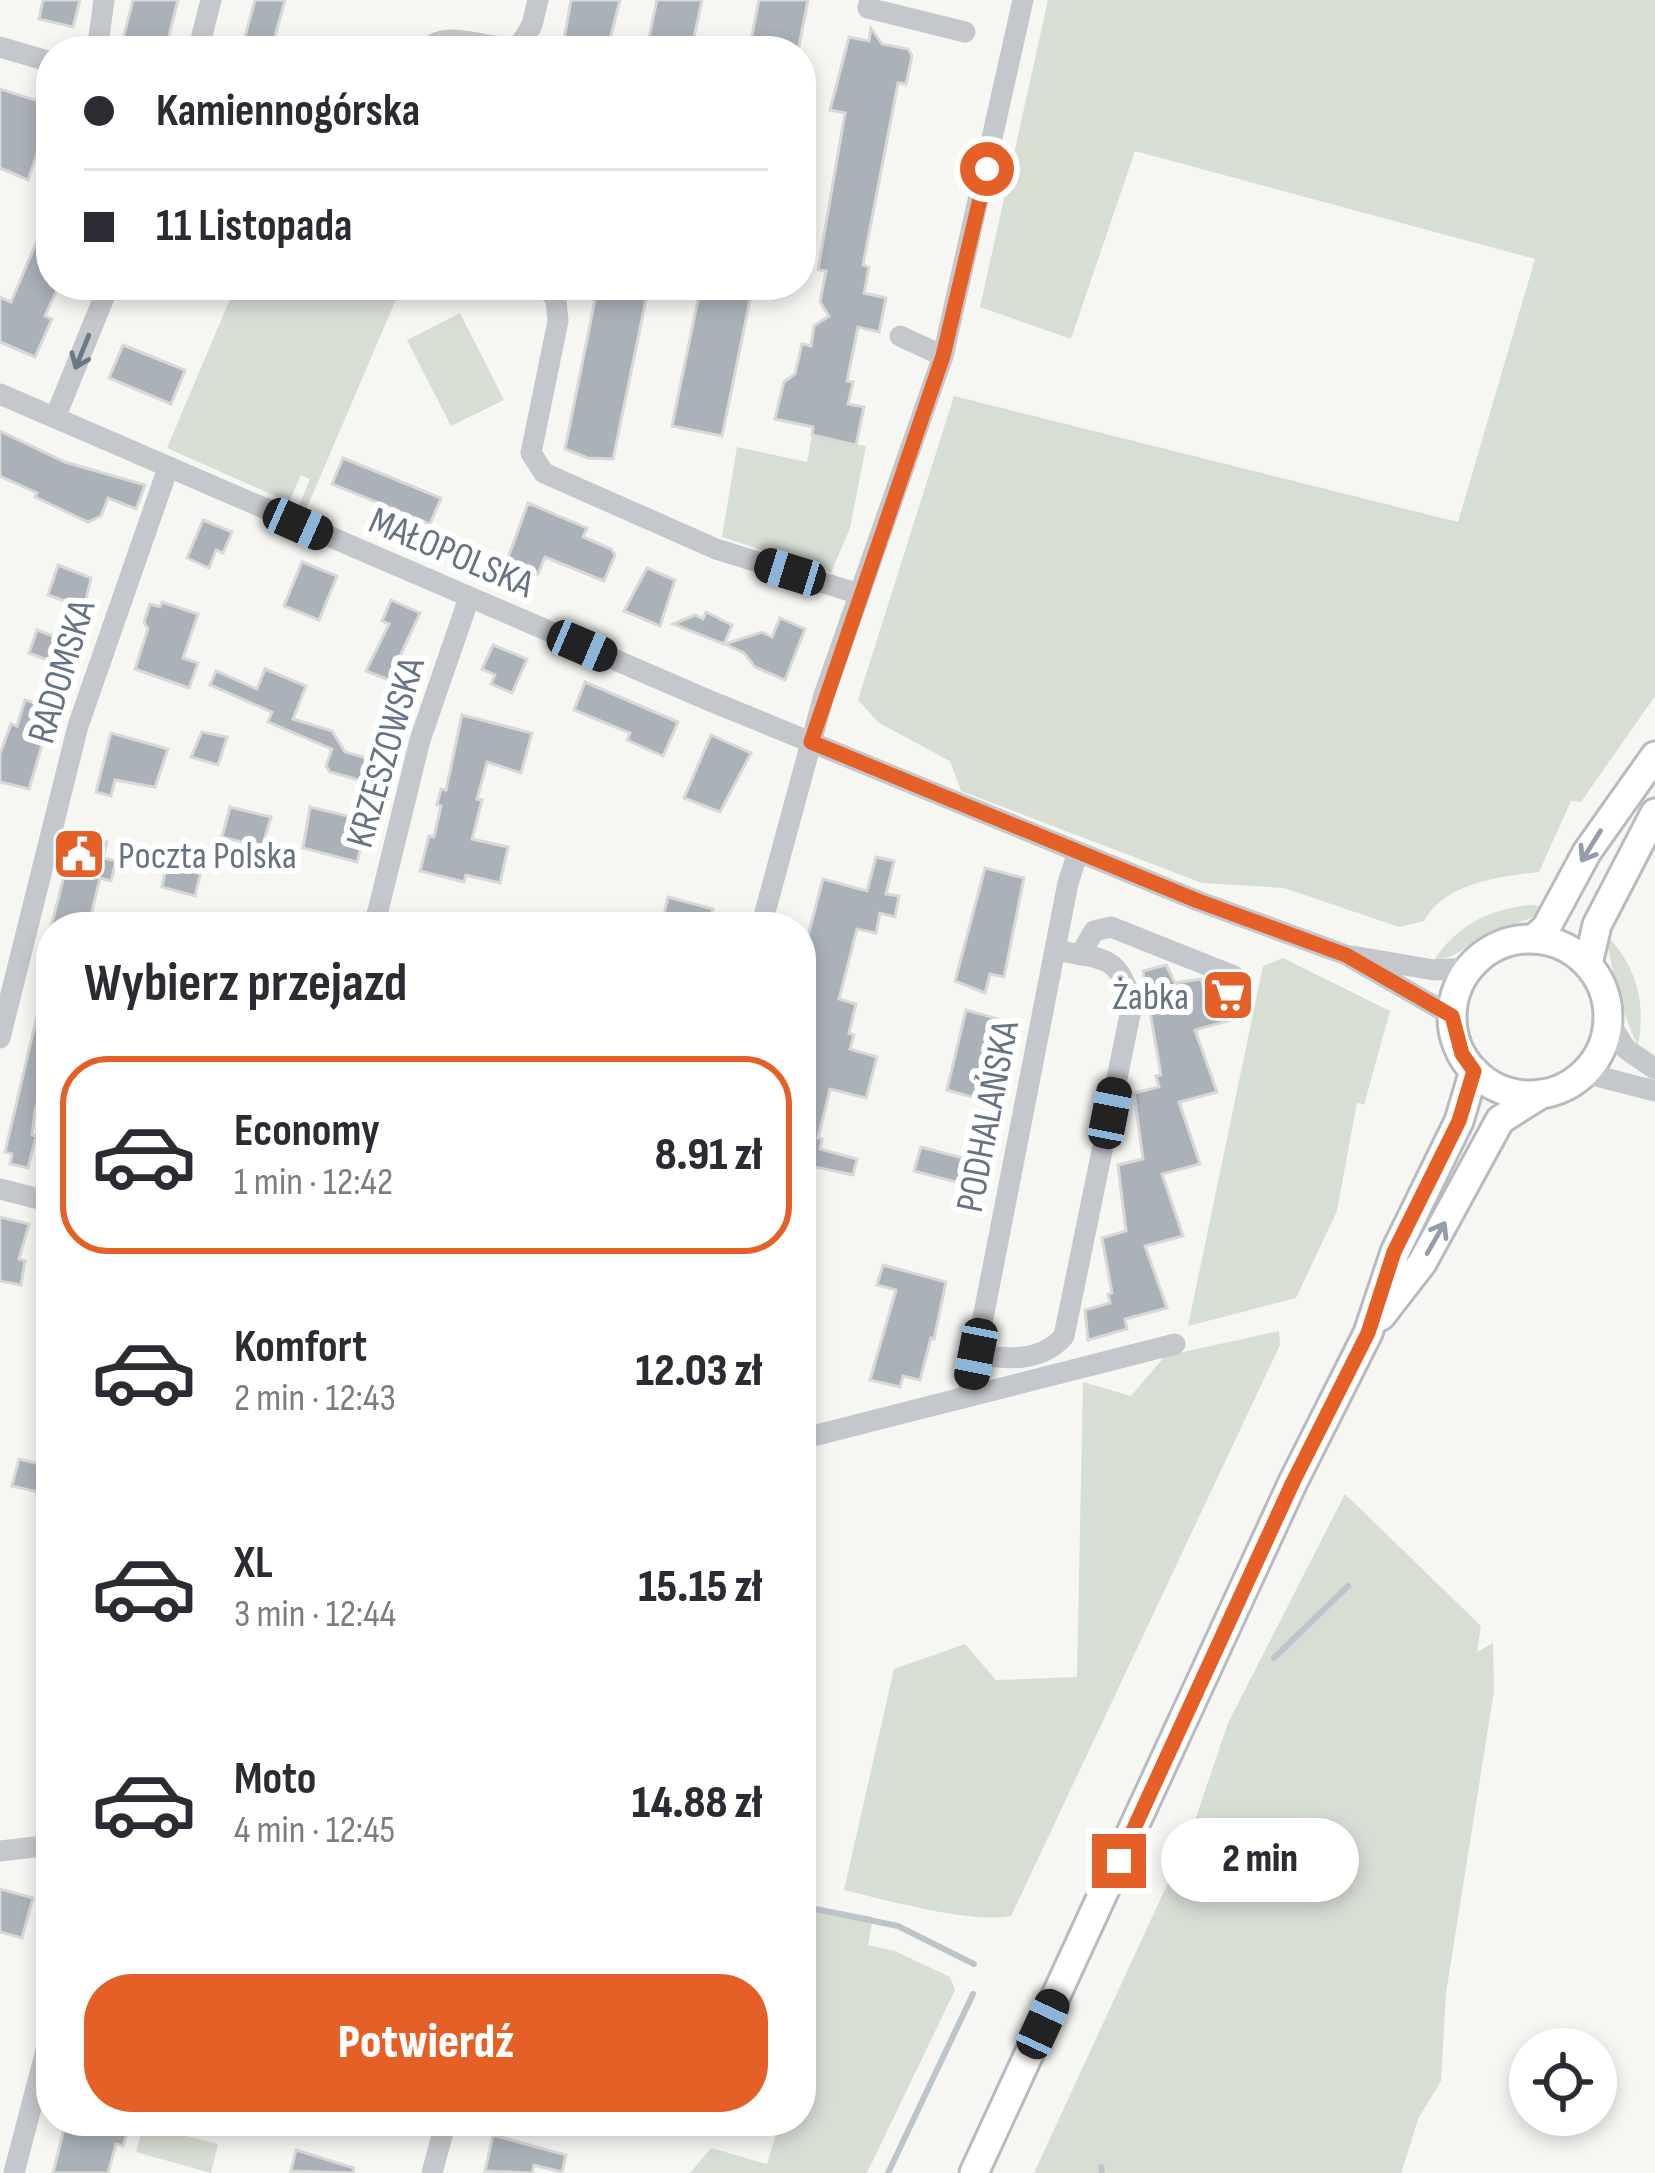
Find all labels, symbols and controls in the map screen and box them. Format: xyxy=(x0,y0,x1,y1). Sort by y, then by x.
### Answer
text: Kamiennogórska xyxy=(156,84,420,139)
route start xyxy=(960,142,1014,196)
text: 11 Listopada xyxy=(156,199,353,254)
one-way arrow xyxy=(70,332,91,369)
car xyxy=(258,493,338,555)
street label: MAŁOPOLSKA xyxy=(362,498,541,609)
car xyxy=(750,544,830,600)
street label: RADOMSKA xyxy=(18,594,106,749)
car xyxy=(542,615,622,677)
street label: KRZESZOWSKA xyxy=(337,652,436,853)
public building icon: Poczta Polska xyxy=(51,826,107,882)
one-way arrow xyxy=(1579,828,1603,862)
place label: Poczta Polska xyxy=(118,833,297,880)
text: Wybierz przejazd xyxy=(84,951,407,1016)
supermarket icon: Żabka xyxy=(1200,967,1256,1023)
place label: Żabka xyxy=(1112,974,1189,1021)
street label: PODHALAŃSKA xyxy=(947,1017,1030,1216)
car xyxy=(1085,1074,1135,1152)
icon: car xyxy=(90,1101,198,1209)
text: Economy xyxy=(234,1104,380,1159)
text: 8.91 zł xyxy=(655,1128,762,1183)
text: 1 min · 12:42 xyxy=(234,1159,393,1206)
one-way arrow xyxy=(1424,1221,1448,1256)
car xyxy=(951,1315,1001,1393)
icon: car xyxy=(90,1317,198,1425)
text: Komfort xyxy=(234,1320,367,1375)
text: 12.03 zł xyxy=(635,1344,762,1399)
text: 2 min · 12:43 xyxy=(234,1375,396,1422)
icon: car xyxy=(90,1533,198,1641)
text: XL xyxy=(234,1536,273,1591)
text: 15.15 zł xyxy=(638,1560,762,1615)
text: 3 min · 12:44 xyxy=(234,1591,396,1638)
icon: car xyxy=(90,1749,198,1857)
text: Moto xyxy=(234,1752,316,1807)
text: 14.88 zł xyxy=(632,1776,762,1831)
text: 4 min · 12:45 xyxy=(234,1807,395,1854)
callout: 2 min xyxy=(1161,1819,1359,1903)
route end xyxy=(1092,1834,1146,1888)
text: 2 min xyxy=(1222,1836,1298,1883)
button: Potwierdź xyxy=(84,1974,768,2112)
car xyxy=(1011,1984,1075,2064)
map controls xyxy=(1509,2028,1617,2136)
button: locate xyxy=(1509,2028,1617,2136)

